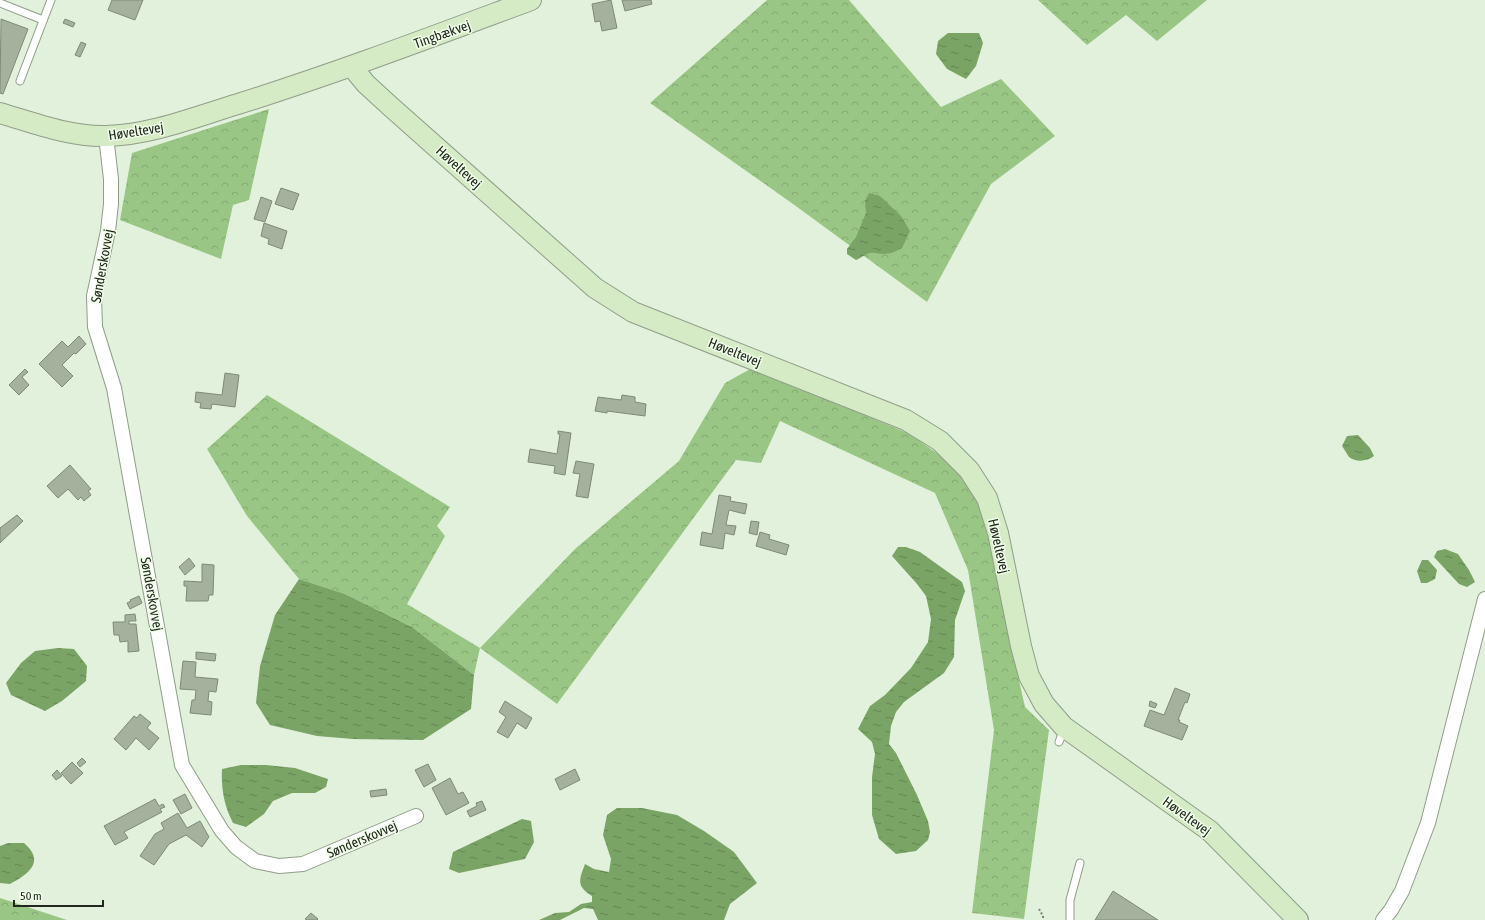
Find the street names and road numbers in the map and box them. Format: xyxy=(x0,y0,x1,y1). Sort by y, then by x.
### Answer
street label: Tingbækvej xyxy=(412,16,472,52)
street label: Høveltevej xyxy=(107,119,165,143)
street label: Høveltevej xyxy=(433,142,485,192)
street label: Sønderskovvej xyxy=(88,228,116,304)
street label: Høveltevej xyxy=(706,334,764,370)
street label: Høveltevej xyxy=(985,517,1013,575)
street label: Sønderskovvej xyxy=(138,556,166,632)
street label: Høveltevej xyxy=(1160,793,1214,839)
street label: Sønderskovvej xyxy=(325,817,399,861)

